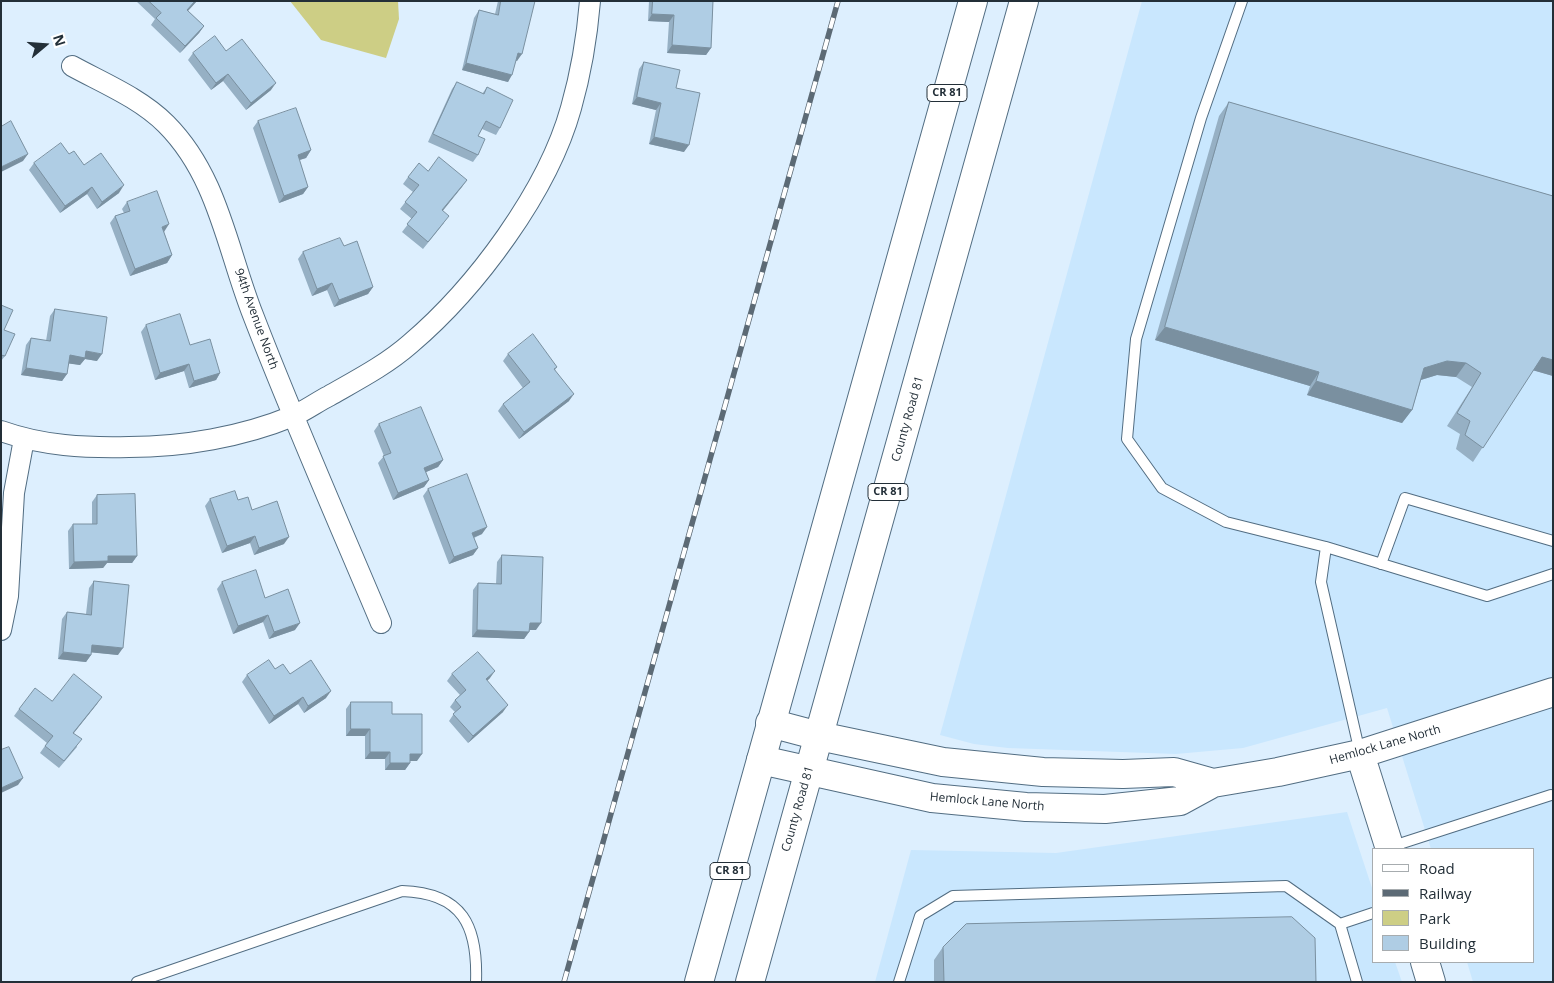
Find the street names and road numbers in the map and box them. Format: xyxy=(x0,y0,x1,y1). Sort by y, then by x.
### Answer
road number: CR 81 xyxy=(927,85,967,102)
street label: 94th Avenue North xyxy=(231,267,281,371)
street label: County Road 81 xyxy=(889,375,927,463)
road number: CR 81 xyxy=(868,484,908,501)
street label: Hemlock Lane North xyxy=(1328,722,1442,768)
street label: County Road 81 xyxy=(779,765,817,853)
street label: Hemlock Lane North xyxy=(929,790,1045,814)
road number: CR 81 xyxy=(710,862,750,879)

